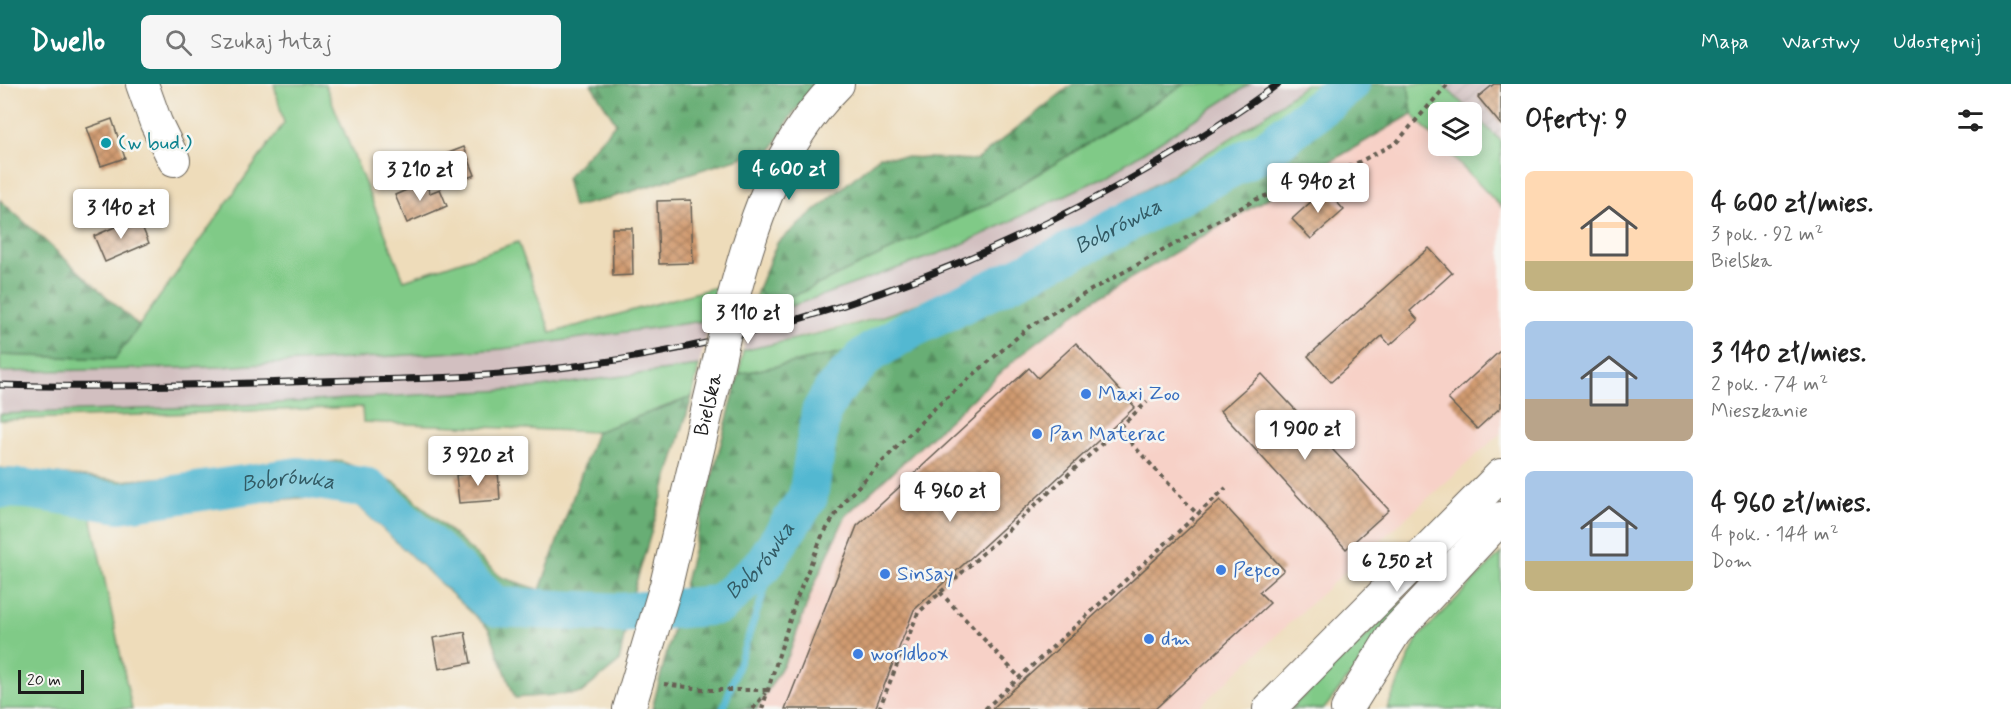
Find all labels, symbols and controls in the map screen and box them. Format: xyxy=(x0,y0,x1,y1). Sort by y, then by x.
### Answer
search box xyxy=(141,15,561,69)
text: Dwello xyxy=(30,24,105,61)
icon: search xyxy=(162,26,195,59)
text: Szukaj tutaj xyxy=(210,28,332,56)
text: Mapa xyxy=(1701,28,1749,56)
text: Warstwy xyxy=(1782,28,1860,56)
text: Udostępnij xyxy=(1893,28,1981,56)
map controls xyxy=(1428,102,1482,156)
button: layers xyxy=(1428,102,1482,156)
text: Oferty: 9 xyxy=(1525,103,1628,137)
icon: filters xyxy=(1954,104,1987,137)
place label: (w bud.) xyxy=(118,129,192,157)
marker: (w bud.) xyxy=(99,136,113,150)
pin: 4 600 zł xyxy=(727,150,851,201)
pin: 3 210 zł xyxy=(358,151,482,202)
text: 4 600 zł xyxy=(752,156,826,183)
text: 3 210 zł xyxy=(387,157,453,184)
pin: 4 940 zł xyxy=(1256,163,1380,214)
text: 4 940 zł xyxy=(1281,169,1355,196)
text: 4 600 zł/mies. xyxy=(1711,187,1873,221)
pin: 3 140 zł xyxy=(59,189,183,240)
water label: Bobrówka xyxy=(1070,193,1167,261)
text: 3 140 zł xyxy=(87,195,155,222)
icon: home xyxy=(1573,195,1645,267)
text: 3 pok. · 92 m² xyxy=(1711,221,1823,248)
text: Bielska xyxy=(1711,248,1772,275)
pin: 3 110 zł xyxy=(686,294,810,345)
text: 3 110 zł xyxy=(716,300,780,327)
text: 3 140 zł/mies. xyxy=(1711,337,1866,371)
icon: home xyxy=(1573,345,1645,417)
street label: Bielska xyxy=(688,370,730,439)
text: 2 pok. · 74 m² xyxy=(1711,371,1828,398)
place label: Maxi Zoo xyxy=(1098,380,1180,408)
marker: Maxi Zoo xyxy=(1079,387,1093,401)
text: Mieszkanie xyxy=(1711,398,1808,425)
pin: 1 900 zł xyxy=(1243,410,1367,461)
text: 1 900 zł xyxy=(1269,416,1341,443)
place label: Pan Materac xyxy=(1049,420,1165,448)
marker: Pan Materac xyxy=(1030,427,1044,441)
pin: 3 920 zł xyxy=(416,436,540,487)
text: 3 920 zł xyxy=(442,442,514,469)
water label: Bobrówka xyxy=(239,463,337,499)
pin: 4 960 zł xyxy=(888,472,1012,523)
text: 4 960 zł xyxy=(914,478,986,505)
text: 4 960 zł/mies. xyxy=(1711,487,1871,521)
icon: home xyxy=(1573,495,1645,567)
water label: Bobrówka xyxy=(720,517,802,606)
text: 4 pok. · 144 m² xyxy=(1711,521,1839,548)
pin: 6 250 zł xyxy=(1335,542,1459,593)
text: 6 250 zł xyxy=(1362,548,1432,575)
text: Dom xyxy=(1711,548,1752,575)
place label: Pepco xyxy=(1233,556,1280,584)
place label: Sinsay xyxy=(897,560,954,588)
marker: Pepco xyxy=(1214,563,1228,577)
marker: Sinsay xyxy=(878,567,892,581)
place label: dm xyxy=(1161,625,1191,653)
marker: dm xyxy=(1142,632,1156,646)
place label: worldbox xyxy=(870,640,949,668)
marker: worldbox xyxy=(851,647,865,661)
scale bar xyxy=(18,667,84,694)
text: 20 m xyxy=(27,670,61,691)

